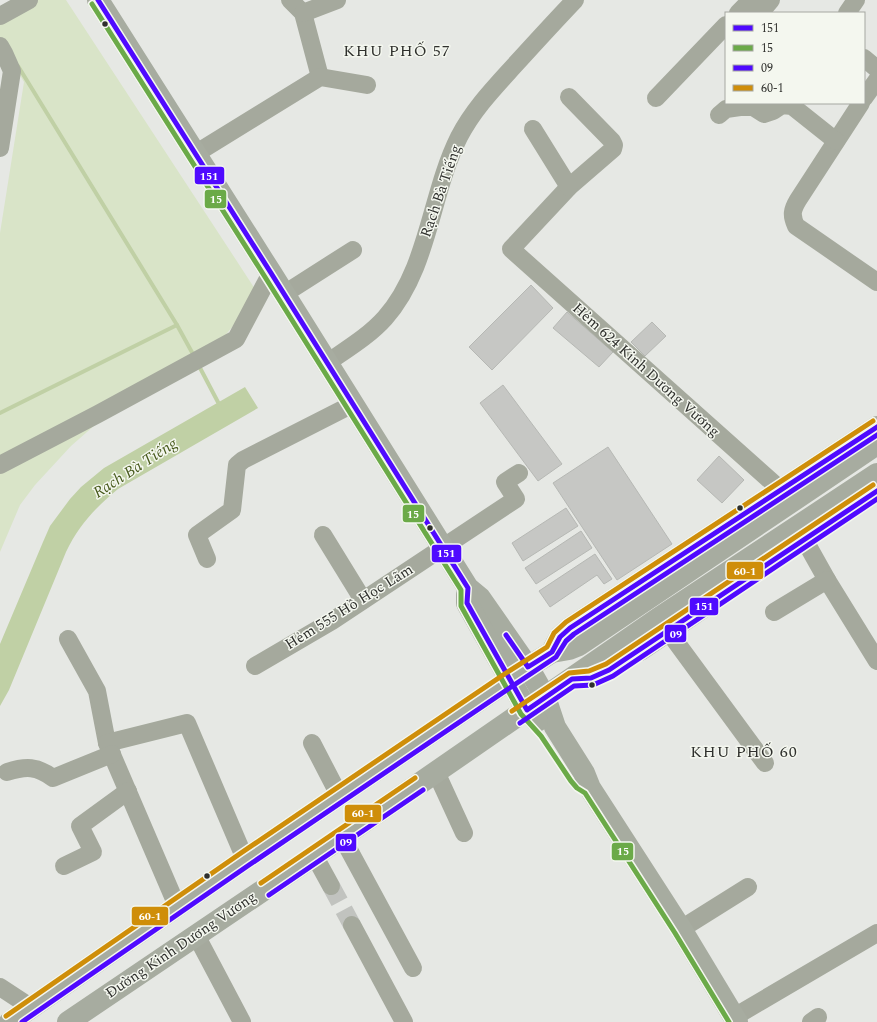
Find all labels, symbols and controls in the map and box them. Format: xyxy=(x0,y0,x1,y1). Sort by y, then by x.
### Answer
legend xyxy=(725,12,865,104)
unlabelled marker xyxy=(100,19,110,29)
text: 151 xyxy=(761,19,779,38)
district label: KHU PHỐ 57 xyxy=(343,39,451,63)
text: 15 xyxy=(761,39,773,58)
text: 09 xyxy=(761,59,773,78)
text: 60-1 xyxy=(761,79,784,98)
street label: Rạch Bà Tiếng xyxy=(414,141,468,241)
line badge: 151 xyxy=(194,166,225,185)
text: 151 xyxy=(200,168,218,185)
line badge: 15 xyxy=(204,189,227,209)
text: 15 xyxy=(210,191,222,208)
street label: Hẻm 624 Kinh Dương Vương xyxy=(567,297,725,443)
water label: Rạch Bà Tiếng xyxy=(88,431,183,504)
unlabelled marker xyxy=(735,503,745,513)
line badge: 15 xyxy=(402,504,425,523)
text: 15 xyxy=(407,506,419,523)
unlabelled marker xyxy=(425,523,435,533)
line badge: 151 xyxy=(431,544,462,563)
text: 151 xyxy=(437,545,455,562)
street label: Hẻm 555 Hồ Học Lãm xyxy=(280,558,418,656)
line badge: 60-1 xyxy=(726,561,764,580)
text: 60-1 xyxy=(734,563,756,580)
line badge: 151 xyxy=(689,597,719,616)
text: 151 xyxy=(695,598,713,615)
line badge: 09 xyxy=(664,624,687,643)
text: 09 xyxy=(670,626,682,643)
unlabelled marker xyxy=(587,680,597,690)
district label: KHU PHỐ 60 xyxy=(690,740,798,764)
line badge: 60-1 xyxy=(344,804,382,823)
text: 60-1 xyxy=(352,805,374,822)
line badge: 09 xyxy=(335,833,357,852)
text: 09 xyxy=(340,834,352,851)
line badge: 15 xyxy=(611,842,634,861)
text: 15 xyxy=(617,843,629,860)
unlabelled marker xyxy=(202,871,212,881)
street label: Đường Kinh Dương Vương xyxy=(101,886,261,1004)
line badge: 60-1 xyxy=(131,906,169,926)
text: 60-1 xyxy=(139,908,161,925)

